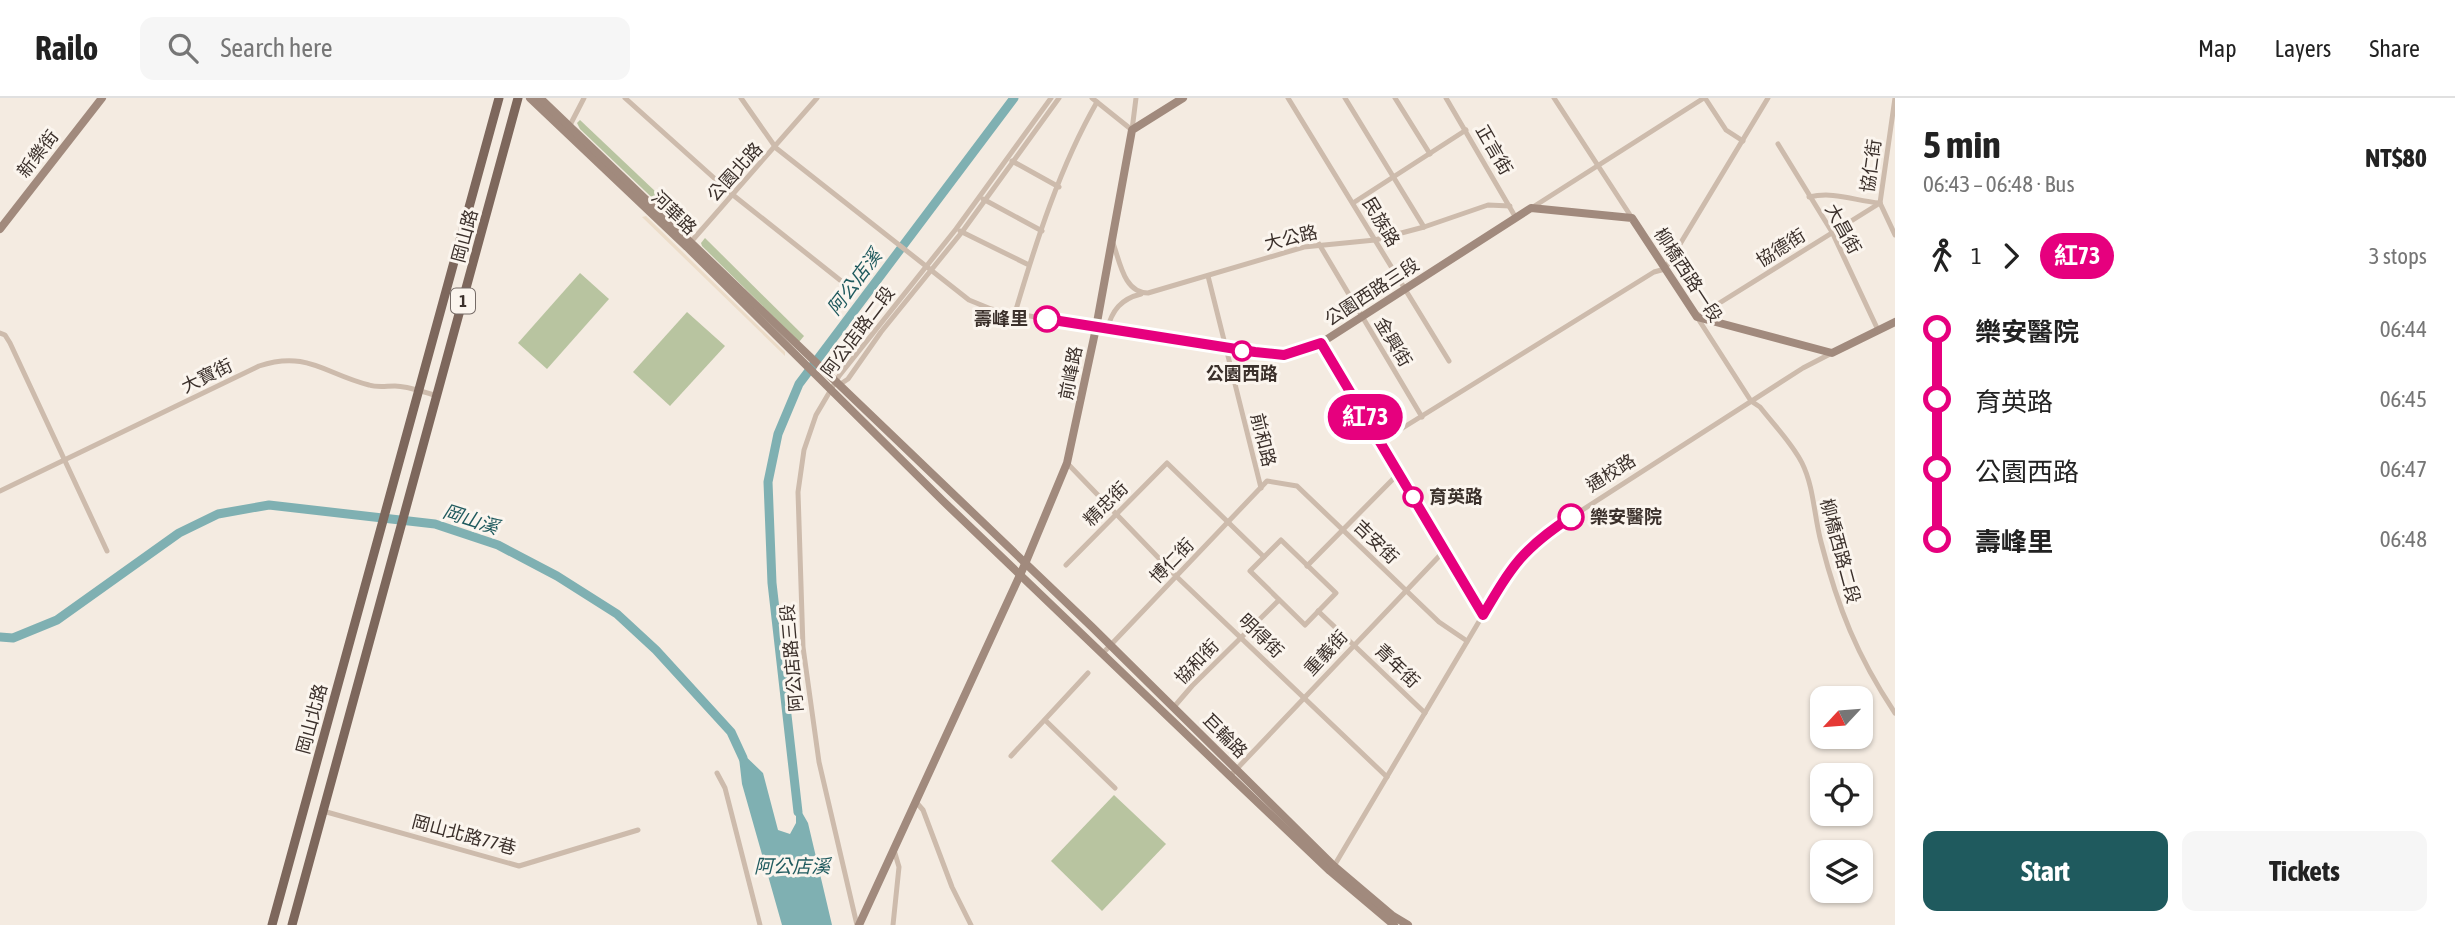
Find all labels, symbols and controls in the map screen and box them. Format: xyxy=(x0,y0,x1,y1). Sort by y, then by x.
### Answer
search box xyxy=(140,17,630,80)
text: Railo xyxy=(35,29,98,67)
icon: search xyxy=(164,29,202,67)
text: Search here xyxy=(220,33,333,63)
text: Map xyxy=(2198,35,2237,62)
text: Layers xyxy=(2275,35,2331,62)
text: Share xyxy=(2369,35,2420,62)
street label: 正言街 xyxy=(1472,121,1517,178)
text: 5 min xyxy=(1923,123,2001,166)
street label: 新樂街 xyxy=(13,126,63,181)
street label: 公園北路 xyxy=(703,138,767,205)
street label: 協仁街 xyxy=(1856,138,1885,194)
text: NT$80 xyxy=(2365,143,2427,173)
text: 06:43 – 06:48 · Bus xyxy=(1923,171,2075,197)
street label: 河華路 xyxy=(648,186,701,239)
street label: 民族路 xyxy=(1359,193,1404,250)
street label: 大昌街 xyxy=(1821,200,1866,257)
street label: 岡山路 xyxy=(447,207,482,265)
street label: 大公路 xyxy=(1262,221,1320,254)
street label: 柳橋西路一段 xyxy=(1650,224,1727,326)
street label: 協德街 xyxy=(1752,224,1809,271)
icon: walk xyxy=(1923,237,1961,275)
icon: forward xyxy=(1992,237,2030,275)
text: 紅73 xyxy=(2054,242,2100,269)
water label: 阿公店溪 xyxy=(822,243,887,319)
text: 1 xyxy=(1971,243,1982,269)
text: 3 stops xyxy=(2369,243,2427,269)
street label: 公園西路三段 xyxy=(1321,253,1423,330)
street label: 阿公店路二段 xyxy=(817,282,898,381)
road number: 1 xyxy=(451,288,475,314)
marker: 壽峰里 xyxy=(1034,306,1060,332)
place label: 壽峰里 xyxy=(974,308,1028,329)
street label: 金興街 xyxy=(1371,313,1416,370)
text: 06:44 xyxy=(2380,316,2427,342)
text: 樂安醫院 xyxy=(1975,317,2079,347)
marker: 公園西路 xyxy=(1232,341,1252,361)
street label: 前峰路 xyxy=(1055,344,1086,401)
street label: 大寶街 xyxy=(178,354,236,397)
place label: 公園西路 xyxy=(1206,363,1278,384)
text: 06:45 xyxy=(2380,386,2427,412)
text: 育英路 xyxy=(1975,387,2053,417)
line badge: 紅73 xyxy=(1325,394,1405,440)
text: 紅73 xyxy=(1342,403,1388,430)
street label: 前和路 xyxy=(1247,411,1280,469)
street label: 通校路 xyxy=(1582,449,1639,496)
text: 06:47 xyxy=(2380,456,2427,482)
text: 公園西路 xyxy=(1975,457,2079,487)
street label: 精忠街 xyxy=(1079,477,1132,530)
place label: 育英路 xyxy=(1429,486,1483,507)
marker: 育英路 xyxy=(1403,487,1423,507)
street label: 柳橋西路二段 xyxy=(1816,496,1865,606)
water label: 岡山溪 xyxy=(440,500,504,539)
marker: 樂安醫院 xyxy=(1558,504,1584,530)
place label: 樂安醫院 xyxy=(1590,506,1662,527)
street label: 吉安街 xyxy=(1350,515,1403,568)
text: 06:48 xyxy=(2380,526,2427,552)
text: 壽峰里 xyxy=(1975,527,2053,557)
street label: 博仁街 xyxy=(1145,534,1198,587)
street label: 阿公店路三段 xyxy=(776,603,807,713)
street label: 明得街 xyxy=(1235,609,1288,662)
street label: 重義街 xyxy=(1300,626,1352,680)
street label: 協和街 xyxy=(1170,635,1223,688)
street label: 青年街 xyxy=(1371,639,1424,692)
street label: 岡山北路 xyxy=(292,681,331,756)
north arrow xyxy=(1810,686,1872,749)
map controls xyxy=(1810,686,1873,903)
street label: 巨輪路 xyxy=(1199,709,1252,762)
button: locate xyxy=(1810,763,1873,826)
street label: 岡山北路77巷 xyxy=(410,811,518,858)
button: Start xyxy=(1923,831,2168,911)
button: Tickets xyxy=(2182,831,2427,911)
button: layers xyxy=(1810,840,1873,903)
water label: 阿公店溪 xyxy=(754,855,833,877)

